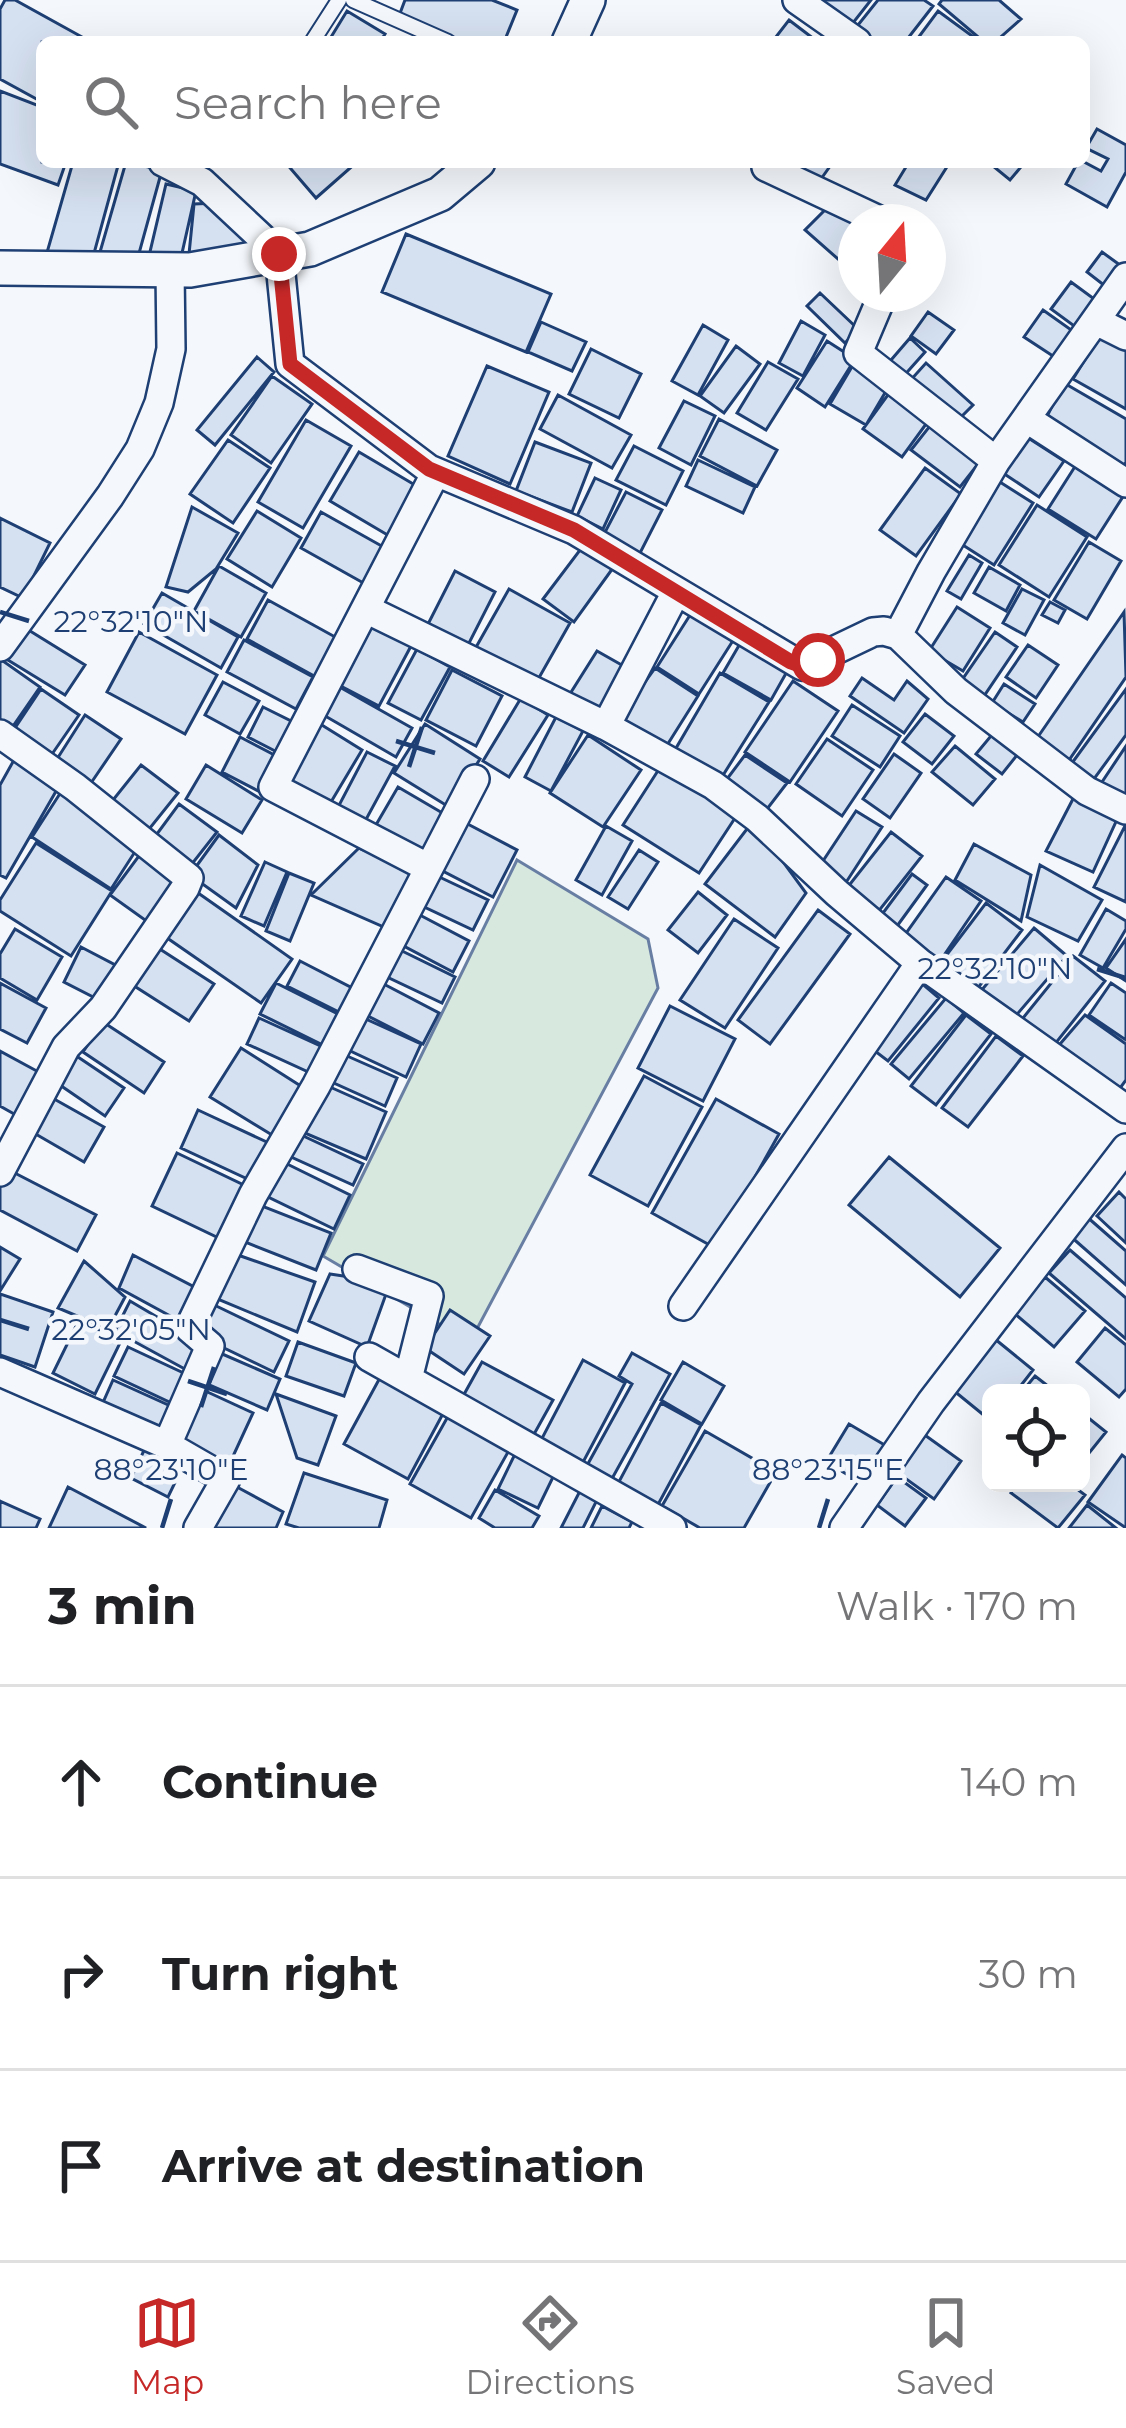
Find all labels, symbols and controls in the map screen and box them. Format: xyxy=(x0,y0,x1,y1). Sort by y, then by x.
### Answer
search box xyxy=(36,36,1090,168)
icon: search xyxy=(78,69,144,135)
text: Search here xyxy=(174,75,442,130)
north arrow xyxy=(838,204,946,312)
route end xyxy=(252,227,306,281)
text: 22°32'10"N xyxy=(54,603,208,640)
route start xyxy=(791,633,845,687)
text: 22°32'10"N xyxy=(918,950,1072,987)
text: 22°32'05"N xyxy=(51,1311,211,1348)
map controls xyxy=(982,1384,1090,1492)
button: locate xyxy=(982,1384,1090,1492)
text: 88°23'10"E xyxy=(93,1451,249,1488)
text: 88°23'15"E xyxy=(752,1451,904,1488)
text: 3 min xyxy=(48,1575,197,1637)
text: Walk · 170 m xyxy=(836,1582,1078,1630)
icon: ahead xyxy=(48,1749,114,1815)
text: Continue xyxy=(162,1754,378,1809)
text: 140 m xyxy=(961,1758,1078,1806)
icon: right xyxy=(48,1941,114,2007)
text: Turn right xyxy=(162,1946,398,2001)
text: 30 m xyxy=(979,1950,1078,1998)
icon: arrive xyxy=(48,2133,114,2199)
text: Arrive at destination xyxy=(162,2138,645,2193)
tab: Map xyxy=(131,2290,204,2402)
tab: Directions xyxy=(466,2290,635,2402)
tab: Saved xyxy=(896,2290,995,2402)

